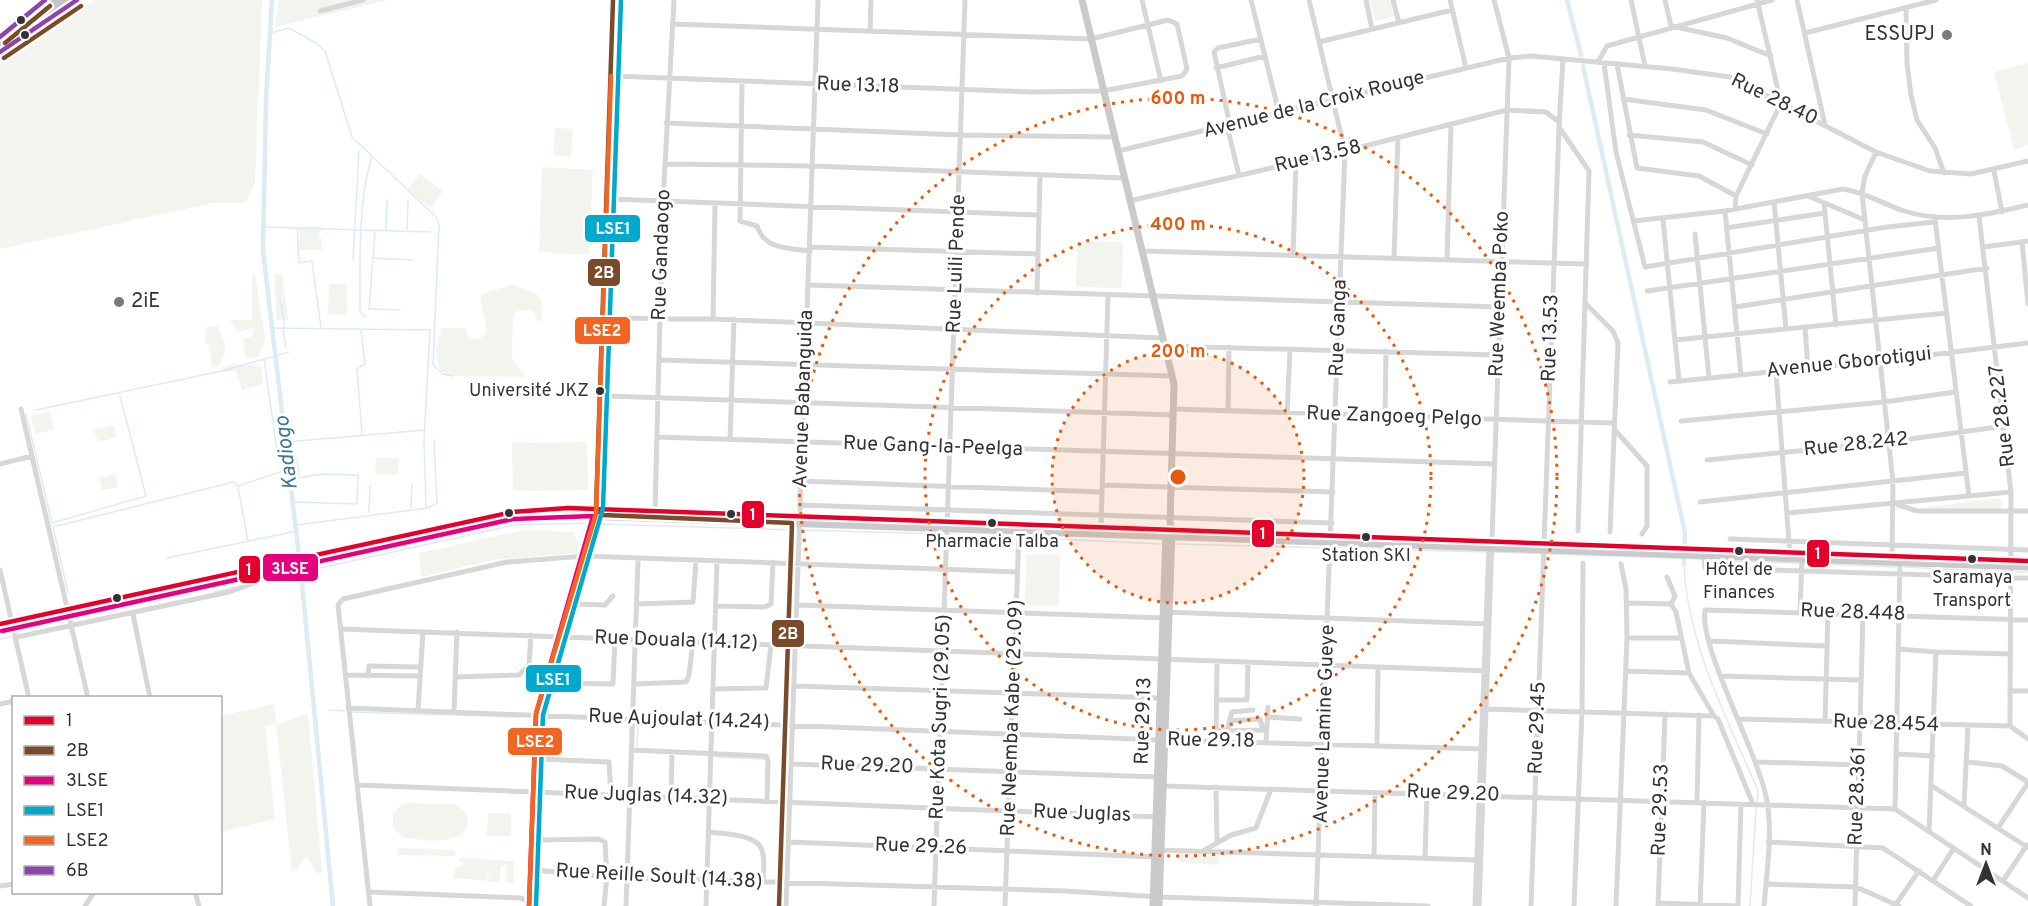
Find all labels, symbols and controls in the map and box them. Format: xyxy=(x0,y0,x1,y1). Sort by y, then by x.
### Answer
unlabelled marker xyxy=(15,14,27,26)
place label: ESSUPJ xyxy=(1864,22,1935,48)
marker: ESSUPJ xyxy=(1940,28,1954,42)
unlabelled marker xyxy=(19,29,31,41)
street label: Avenue de la Croix Rouge xyxy=(1201,65,1427,145)
street label: Rue 28.40 xyxy=(1726,68,1822,132)
street label: Rue 13.18 xyxy=(816,72,900,100)
text: 600 m xyxy=(1150,88,1206,111)
street label: Rue 13.58 xyxy=(1272,134,1364,180)
street label: Rue Gandaogo xyxy=(647,189,677,321)
street label: Rue Luili Pende xyxy=(942,194,972,334)
street label: Rue Weemba Poko xyxy=(1484,210,1516,378)
line badge: LSE1 xyxy=(584,214,641,243)
text: 400 m xyxy=(1150,214,1206,237)
text: LSE1 xyxy=(595,220,631,240)
line badge: 2B xyxy=(587,258,621,287)
text: 2B xyxy=(594,264,614,284)
street label: Rue Ganga xyxy=(1324,279,1354,377)
place label: 2iE xyxy=(131,289,160,315)
street label: Rue 13.53 xyxy=(1536,294,1566,382)
marker: 2iE xyxy=(112,295,126,309)
street label: Avenue Babanguida xyxy=(788,309,820,489)
line badge: LSE2 xyxy=(574,316,631,345)
text: LSE2 xyxy=(583,322,621,342)
text: 200 m xyxy=(1150,341,1206,364)
street label: Avenue Gborotigui xyxy=(1765,341,1933,385)
street label: Rue 28.227 xyxy=(1984,363,2022,469)
place label: Université JKZ xyxy=(469,380,589,403)
marker: Université JKZ xyxy=(594,385,606,397)
street label: Rue Zangoeg Pelgo xyxy=(1306,401,1482,433)
water label: Kadiogo xyxy=(269,414,305,492)
street label: Rue 28.242 xyxy=(1802,427,1910,463)
street label: Rue Gang-la-Peelga xyxy=(843,431,1023,463)
centre of rings xyxy=(1168,467,1188,487)
line badge: 1 xyxy=(741,500,765,529)
text: 1 xyxy=(750,506,756,526)
unlabelled marker xyxy=(503,507,515,519)
unlabelled marker xyxy=(725,508,737,520)
marker: Pharmacie Talba xyxy=(986,517,998,529)
line badge: 1 xyxy=(1251,519,1275,548)
text: 1 xyxy=(1260,525,1266,545)
place label: Pharmacie Talba xyxy=(925,531,1059,554)
marker: Station SKI xyxy=(1360,531,1372,543)
line badge: 1 xyxy=(1806,539,1830,568)
place label: Station SKI xyxy=(1321,545,1411,568)
marker: Hôtel de Finances xyxy=(1733,545,1745,557)
text: 1 xyxy=(1815,545,1821,565)
line badge: 3LSE xyxy=(262,553,319,582)
marker: Saramaya Transport xyxy=(1966,553,1978,565)
line badge: 1 xyxy=(238,555,261,584)
place label: Hôtel de Finances xyxy=(1703,559,1775,605)
text: 3LSE xyxy=(271,560,309,580)
text: 1 xyxy=(246,561,252,581)
place label: Saramaya Transport xyxy=(1932,567,2012,613)
unlabelled marker xyxy=(111,592,123,604)
street label: Rue 28.448 xyxy=(1800,598,1906,628)
street label: Rue Neemba Kabe (29.09) xyxy=(996,599,1030,837)
street label: Rue Kota Sugri (29.05) xyxy=(924,614,958,820)
line badge: 2B xyxy=(771,619,805,648)
street label: Avenue Lamine Gueye xyxy=(1309,624,1341,824)
street label: Rue Douala (14.12) xyxy=(594,625,758,657)
text: 2B xyxy=(778,625,798,645)
line badge: LSE1 xyxy=(525,664,582,693)
text: LSE1 xyxy=(535,671,571,691)
street label: Rue 29.13 xyxy=(1129,677,1159,765)
street label: Rue 29.45 xyxy=(1523,681,1553,775)
legend xyxy=(12,696,222,894)
street label: Rue Aujoulat (14.24) xyxy=(588,704,770,736)
street label: Rue 28.454 xyxy=(1833,709,1939,739)
text: 1 xyxy=(66,710,73,733)
line badge: LSE2 xyxy=(507,727,563,756)
street label: Rue 29.18 xyxy=(1167,727,1255,755)
text: LSE2 xyxy=(516,733,554,753)
text: 2B xyxy=(66,740,89,763)
street label: Rue 28.361 xyxy=(1843,746,1873,846)
street label: Rue 29.20 xyxy=(820,751,914,781)
street label: Rue 29.53 xyxy=(1646,763,1676,857)
text: 3LSE xyxy=(66,770,108,793)
street label: Rue 29.20 xyxy=(1406,779,1500,809)
street label: Rue Juglas (14.32) xyxy=(563,780,729,812)
street label: Rue Juglas xyxy=(1033,799,1131,829)
text: LSE1 xyxy=(66,800,104,823)
text: LSE2 xyxy=(66,830,108,853)
street label: Rue 29.26 xyxy=(874,832,968,862)
north arrow xyxy=(1956,834,2016,894)
text: N xyxy=(1980,841,1992,861)
street label: Rue Reille Soult (14.38) xyxy=(555,859,763,895)
text: 6B xyxy=(66,860,89,883)

